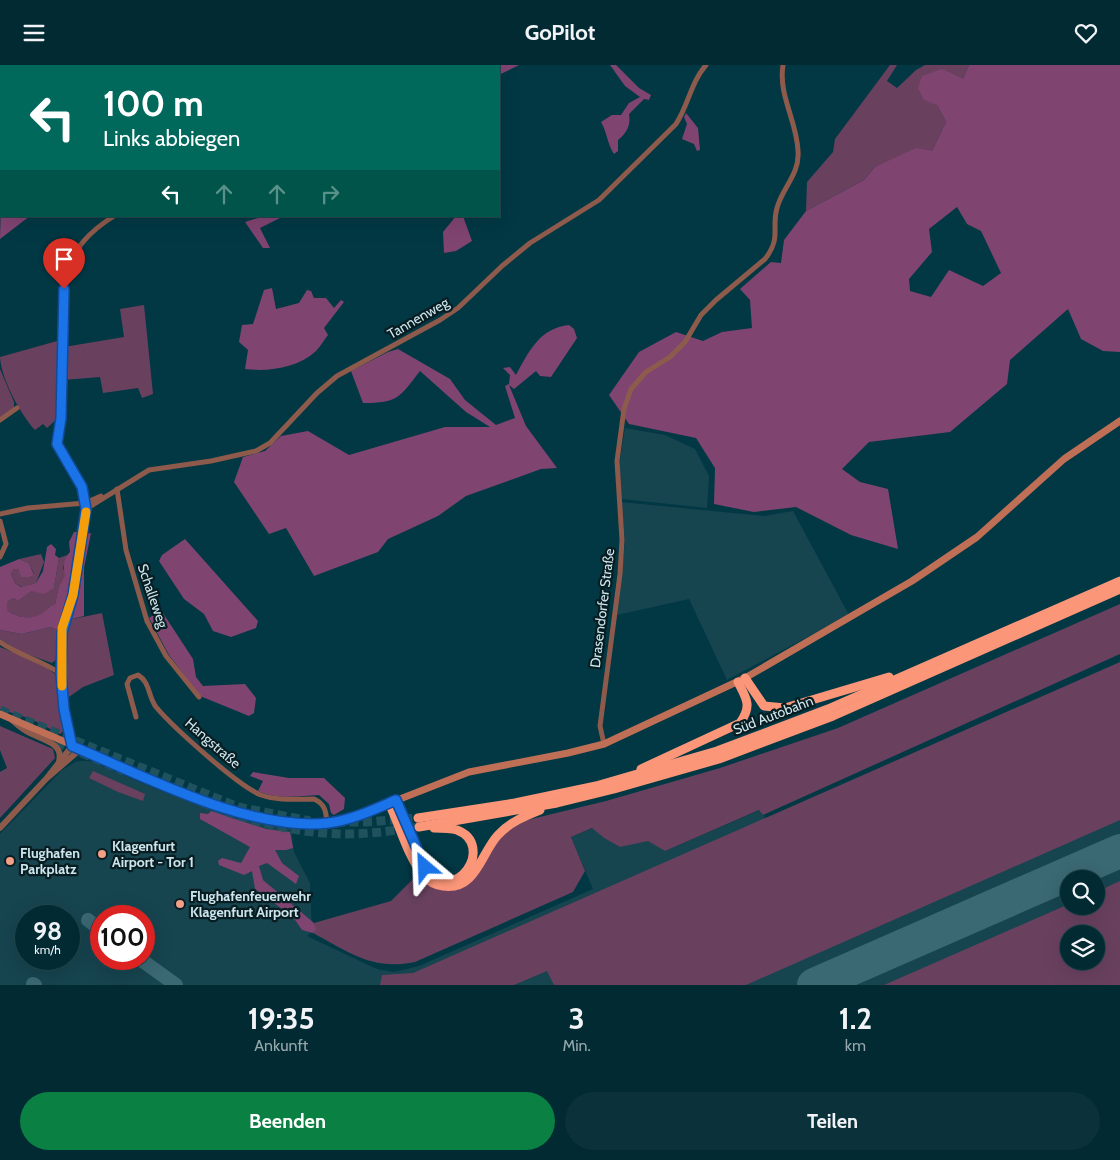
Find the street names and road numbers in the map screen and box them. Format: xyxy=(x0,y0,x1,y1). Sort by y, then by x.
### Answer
street label: Tannenweg xyxy=(384,293,453,343)
street label: Drasendorfer Straße xyxy=(586,547,618,669)
street label: Schalleweg xyxy=(134,561,173,631)
street label: Süd Autobahn xyxy=(730,691,816,739)
street label: Hangstraße xyxy=(181,714,245,772)

